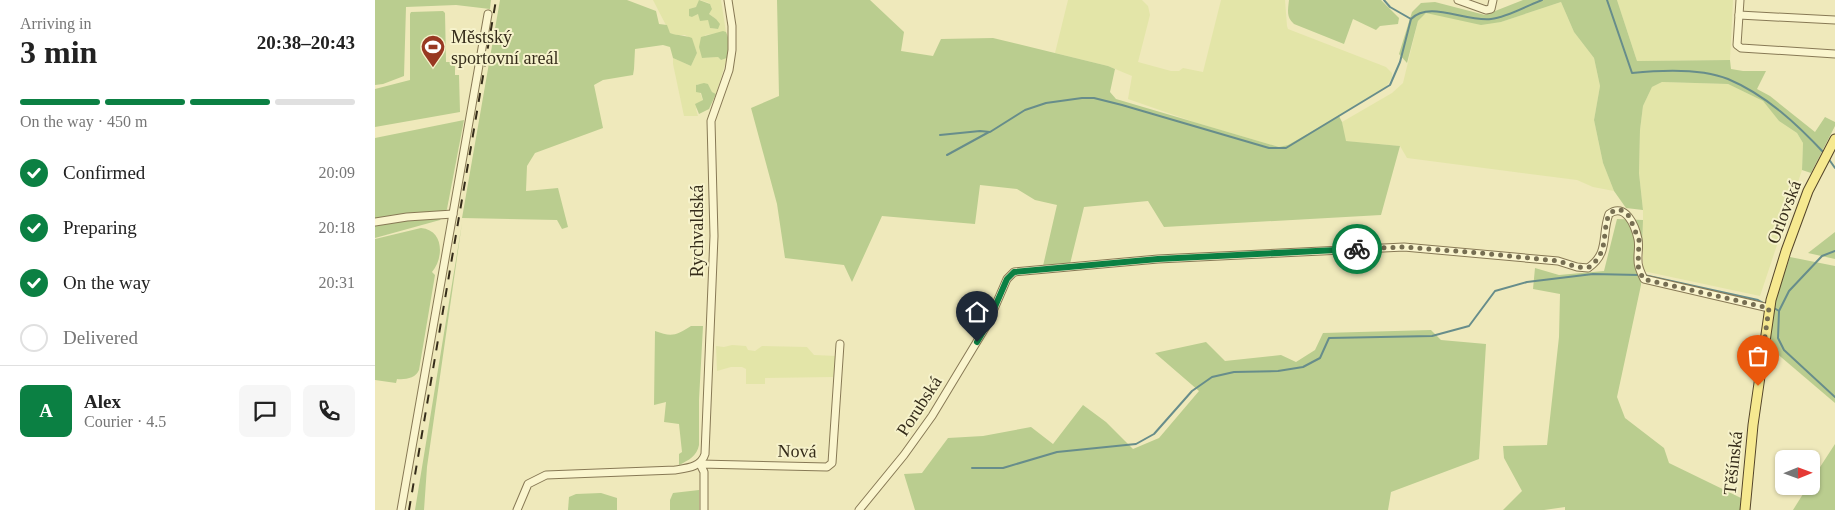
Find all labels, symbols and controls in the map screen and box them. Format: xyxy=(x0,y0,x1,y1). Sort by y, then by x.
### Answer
text: Arriving in xyxy=(20,15,92,32)
place label: Městský sportovní areál xyxy=(451,27,558,68)
text: 20:38–20:43 xyxy=(257,32,355,53)
text: 3 min xyxy=(20,34,97,70)
sports icon: Městský sportovní areál xyxy=(420,34,446,68)
text: On the way · 450 m xyxy=(20,113,148,130)
icon: check xyxy=(20,159,48,187)
text: Confirmed xyxy=(63,162,145,183)
text: 20:09 xyxy=(319,164,355,181)
street label: Orlovská xyxy=(1763,178,1805,246)
street label: Rychvaldská xyxy=(687,185,707,277)
icon: check xyxy=(20,214,48,242)
text: Preparing xyxy=(63,217,137,238)
text: 20:18 xyxy=(319,219,355,236)
courier xyxy=(1332,224,1382,274)
icon: bike xyxy=(1343,235,1371,263)
icon: check xyxy=(20,269,48,297)
text: On the way xyxy=(63,272,151,293)
text: 20:31 xyxy=(319,274,355,291)
pin xyxy=(956,291,998,342)
icon: home xyxy=(963,298,991,326)
text: Delivered xyxy=(63,327,138,348)
pin xyxy=(1737,335,1779,386)
icon: bag xyxy=(1744,342,1772,370)
street label: Porubská xyxy=(892,372,946,440)
button: chat xyxy=(239,385,291,437)
button: phone xyxy=(303,385,355,437)
text: Alex xyxy=(84,391,121,412)
text: A xyxy=(39,400,53,421)
text: Courier · 4.5 xyxy=(84,413,166,430)
street label: Těšínská xyxy=(1720,430,1746,496)
street label: Nová xyxy=(777,441,817,461)
north arrow xyxy=(1775,450,1820,495)
map controls xyxy=(1775,450,1820,495)

